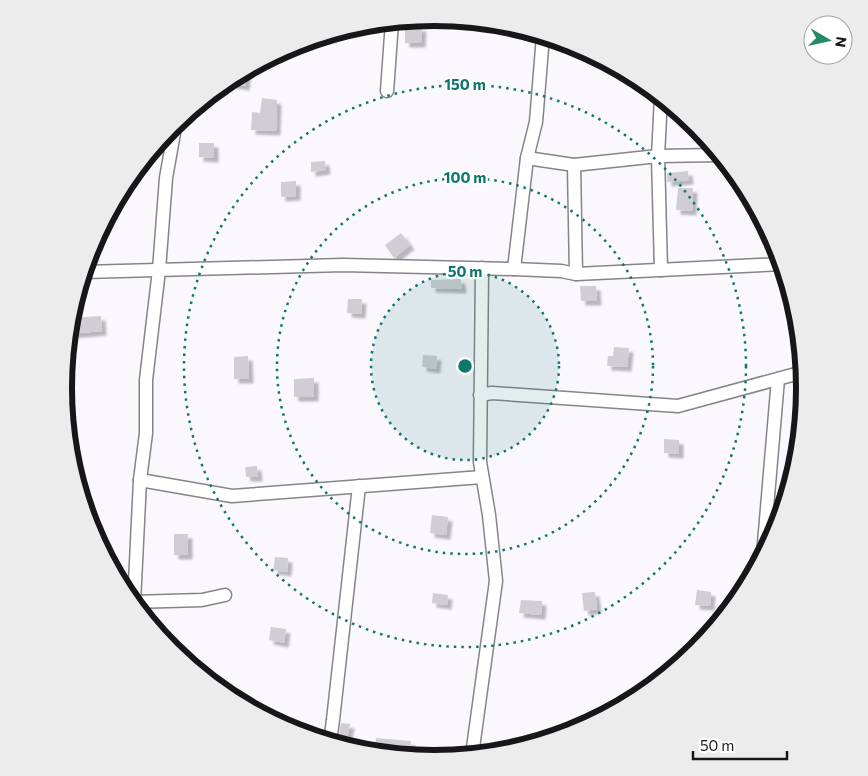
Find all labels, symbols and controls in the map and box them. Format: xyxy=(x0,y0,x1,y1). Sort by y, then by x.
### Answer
north arrow xyxy=(803,15,853,65)
text: N xyxy=(832,36,851,49)
text: 150 m xyxy=(444,75,486,93)
text: 100 m xyxy=(444,168,486,186)
text: 50 m xyxy=(448,262,482,280)
centre of rings xyxy=(456,357,474,375)
scale bar xyxy=(693,728,787,760)
text: 50 m xyxy=(700,736,734,754)

